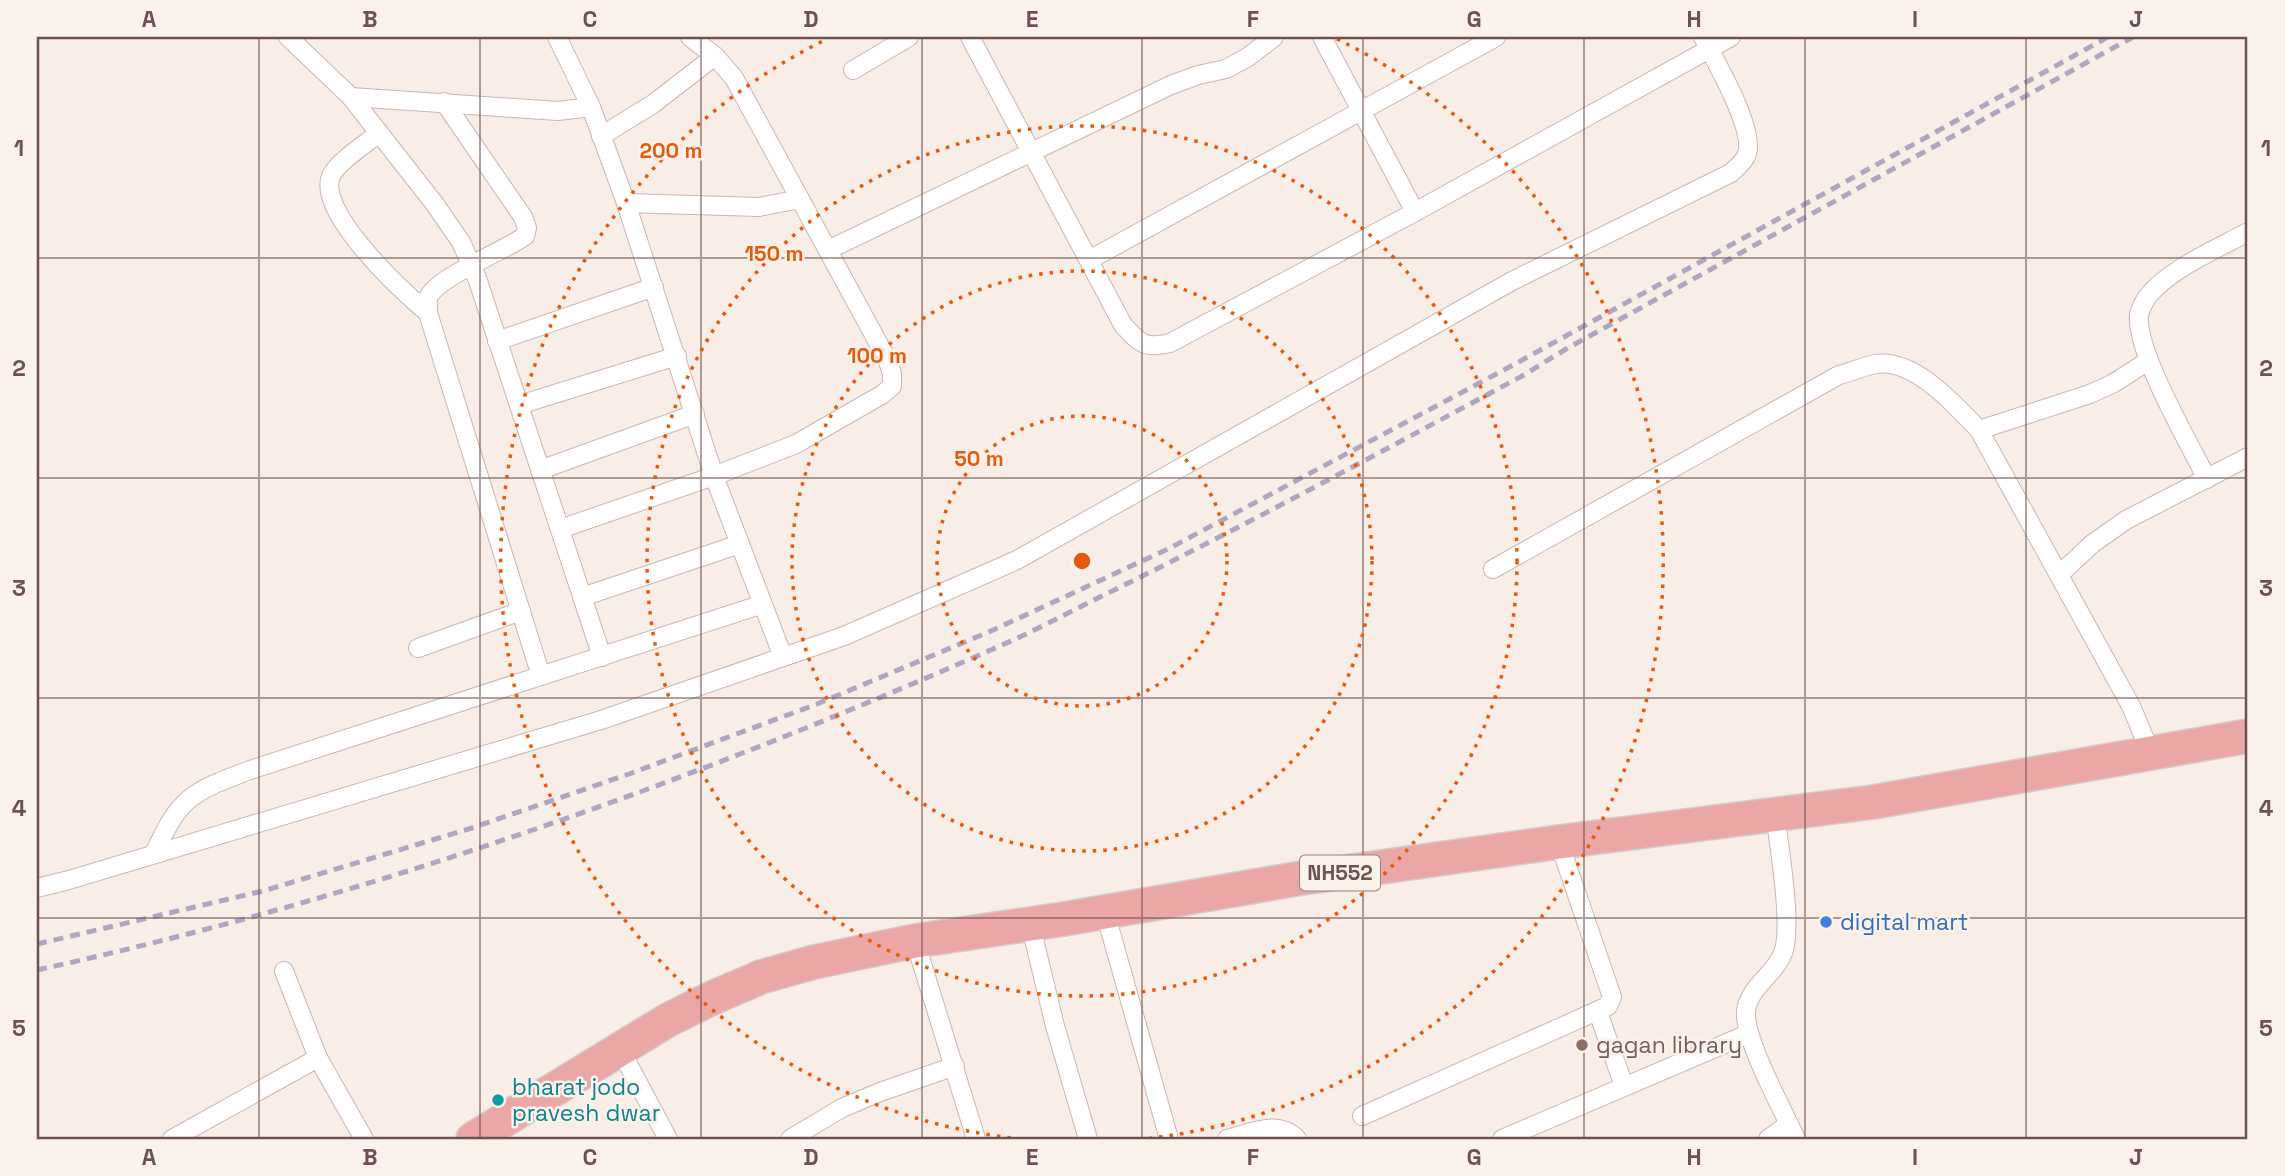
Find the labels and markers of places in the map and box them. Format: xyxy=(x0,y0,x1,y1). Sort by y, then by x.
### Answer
centre of rings xyxy=(1070,549,1094,573)
place label: digital mart xyxy=(1840,907,1968,937)
marker: digital mart xyxy=(1818,914,1834,930)
place label: gagan library xyxy=(1596,1030,1742,1060)
marker: gagan library xyxy=(1574,1037,1590,1053)
place label: bharat jodo pravesh dwar xyxy=(512,1072,660,1128)
marker: bharat jodo pravesh dwar xyxy=(490,1092,506,1108)

